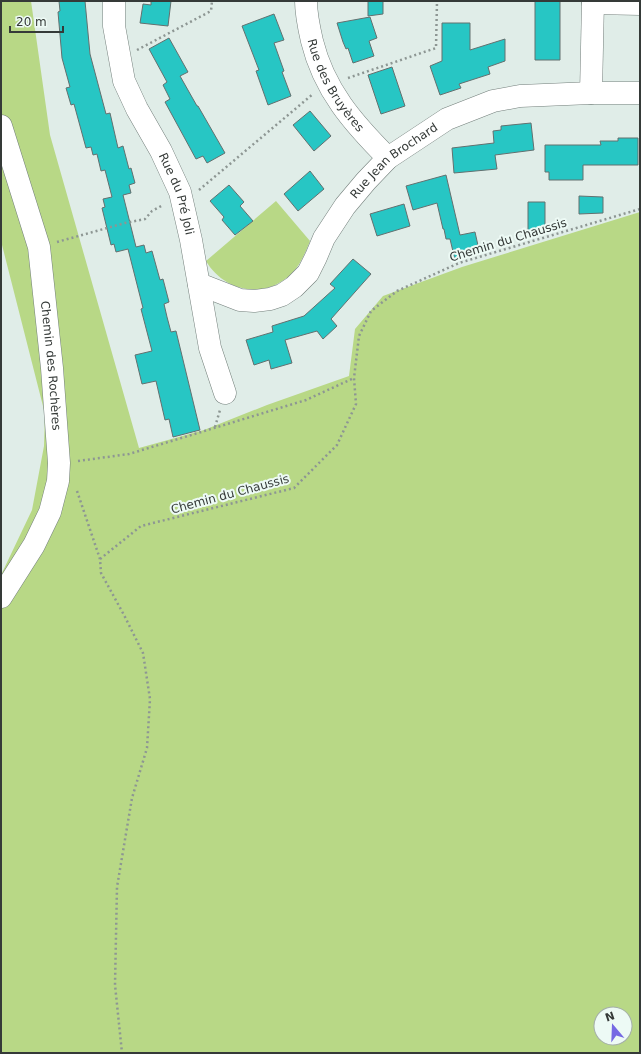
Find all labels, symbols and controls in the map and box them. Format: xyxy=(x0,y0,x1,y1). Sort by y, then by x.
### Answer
scale bar xyxy=(10,8,63,34)
text: 20 m xyxy=(16,15,47,29)
street label: Rue des Bruyères xyxy=(305,37,367,135)
street label: Rue Jean Brochard xyxy=(347,120,440,201)
street label: Rue du Pré Joli xyxy=(156,151,197,236)
street label: Chemin du Chaussis xyxy=(448,215,568,265)
street label: Chemin des Rochères xyxy=(38,300,64,431)
street label: Chemin du Chaussis xyxy=(169,471,291,517)
north arrow xyxy=(593,1006,633,1046)
text: N xyxy=(603,1009,616,1025)

